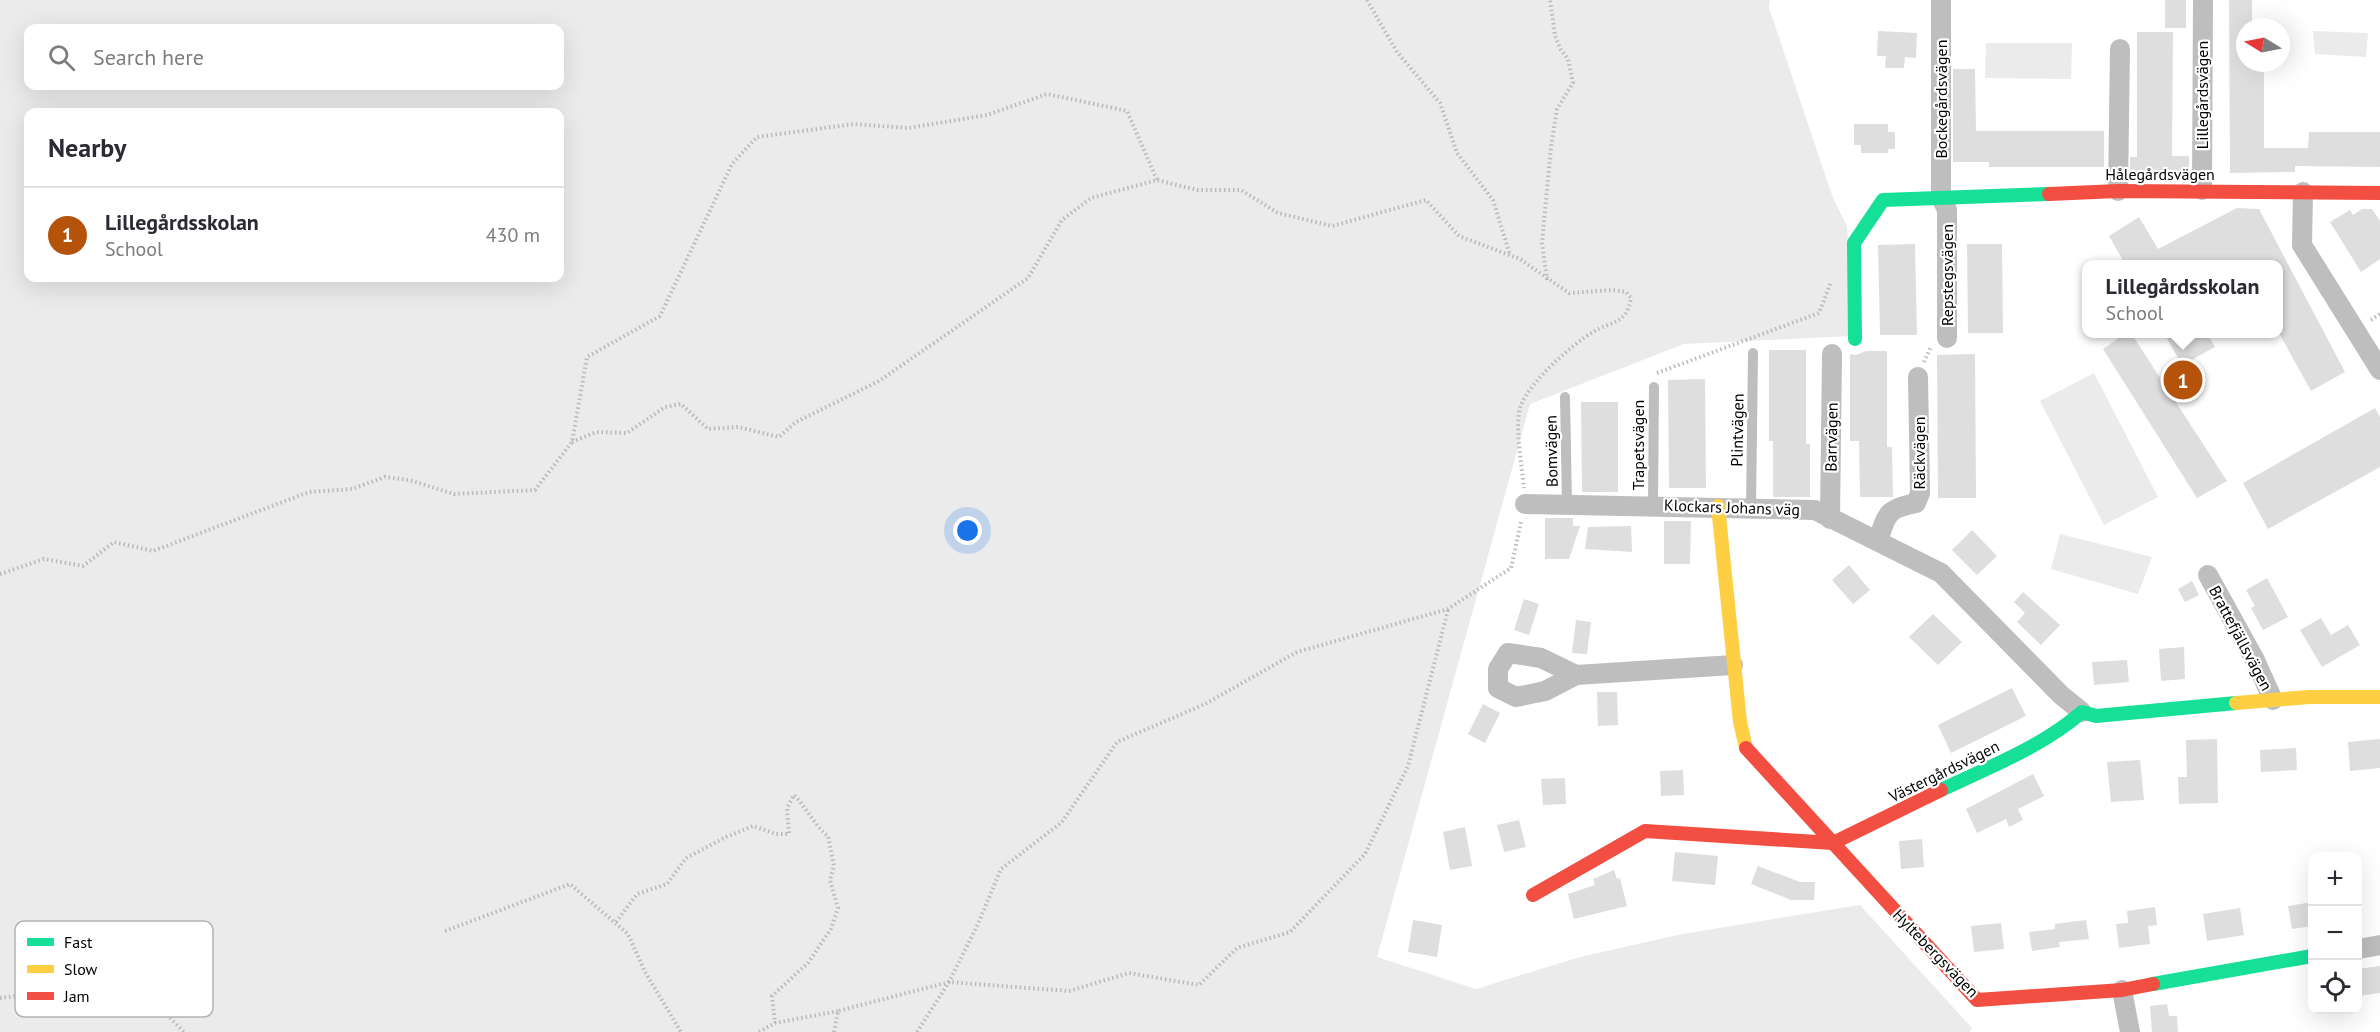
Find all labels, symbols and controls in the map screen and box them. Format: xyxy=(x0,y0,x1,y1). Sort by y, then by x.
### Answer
north arrow xyxy=(2236,18,2290,72)
search box xyxy=(24,24,564,90)
street label: Bockegårdsvägen xyxy=(1931,40,1951,159)
icon: search xyxy=(45,41,78,74)
street label: Lillegårdsvägen xyxy=(2192,41,2212,149)
text: Search here xyxy=(93,43,204,71)
text: Nearby xyxy=(48,131,126,164)
street label: Hålegårdsvägen xyxy=(2105,164,2215,184)
text: Lillegårdsskolan xyxy=(105,208,259,236)
text: 1 xyxy=(62,222,73,248)
text: 430 m xyxy=(486,222,540,248)
street label: Repstegsvägen xyxy=(1937,224,1957,326)
text: School xyxy=(105,236,163,262)
popup xyxy=(2082,260,2283,338)
text: Lillegårdsskolan xyxy=(2106,272,2259,300)
text: School xyxy=(2106,300,2163,326)
pin: 1 xyxy=(2164,358,2202,403)
street label: Plintvägen xyxy=(1726,393,1748,467)
street label: Trapetsvägen xyxy=(1628,400,1648,490)
street label: Barrvägen xyxy=(1820,402,1842,472)
street label: Bomvägen xyxy=(1540,415,1562,487)
street label: Räckvägen xyxy=(1909,416,1929,490)
street label: Klockars Johans väg xyxy=(1664,495,1800,519)
your location xyxy=(953,516,982,545)
street label: Brattefjällsvägen xyxy=(2205,582,2277,694)
street label: Västergårdsvägen xyxy=(1885,736,2002,807)
map controls xyxy=(2308,852,2362,1014)
button: + xyxy=(2308,852,2362,906)
street label: Hyltebergsvägen xyxy=(1889,905,1983,1001)
button: − xyxy=(2308,906,2362,960)
legend xyxy=(15,921,213,1017)
text: Fast xyxy=(64,932,93,952)
text: Slow xyxy=(64,959,98,979)
button: locate xyxy=(2308,960,2362,1014)
text: Jam xyxy=(63,986,90,1006)

